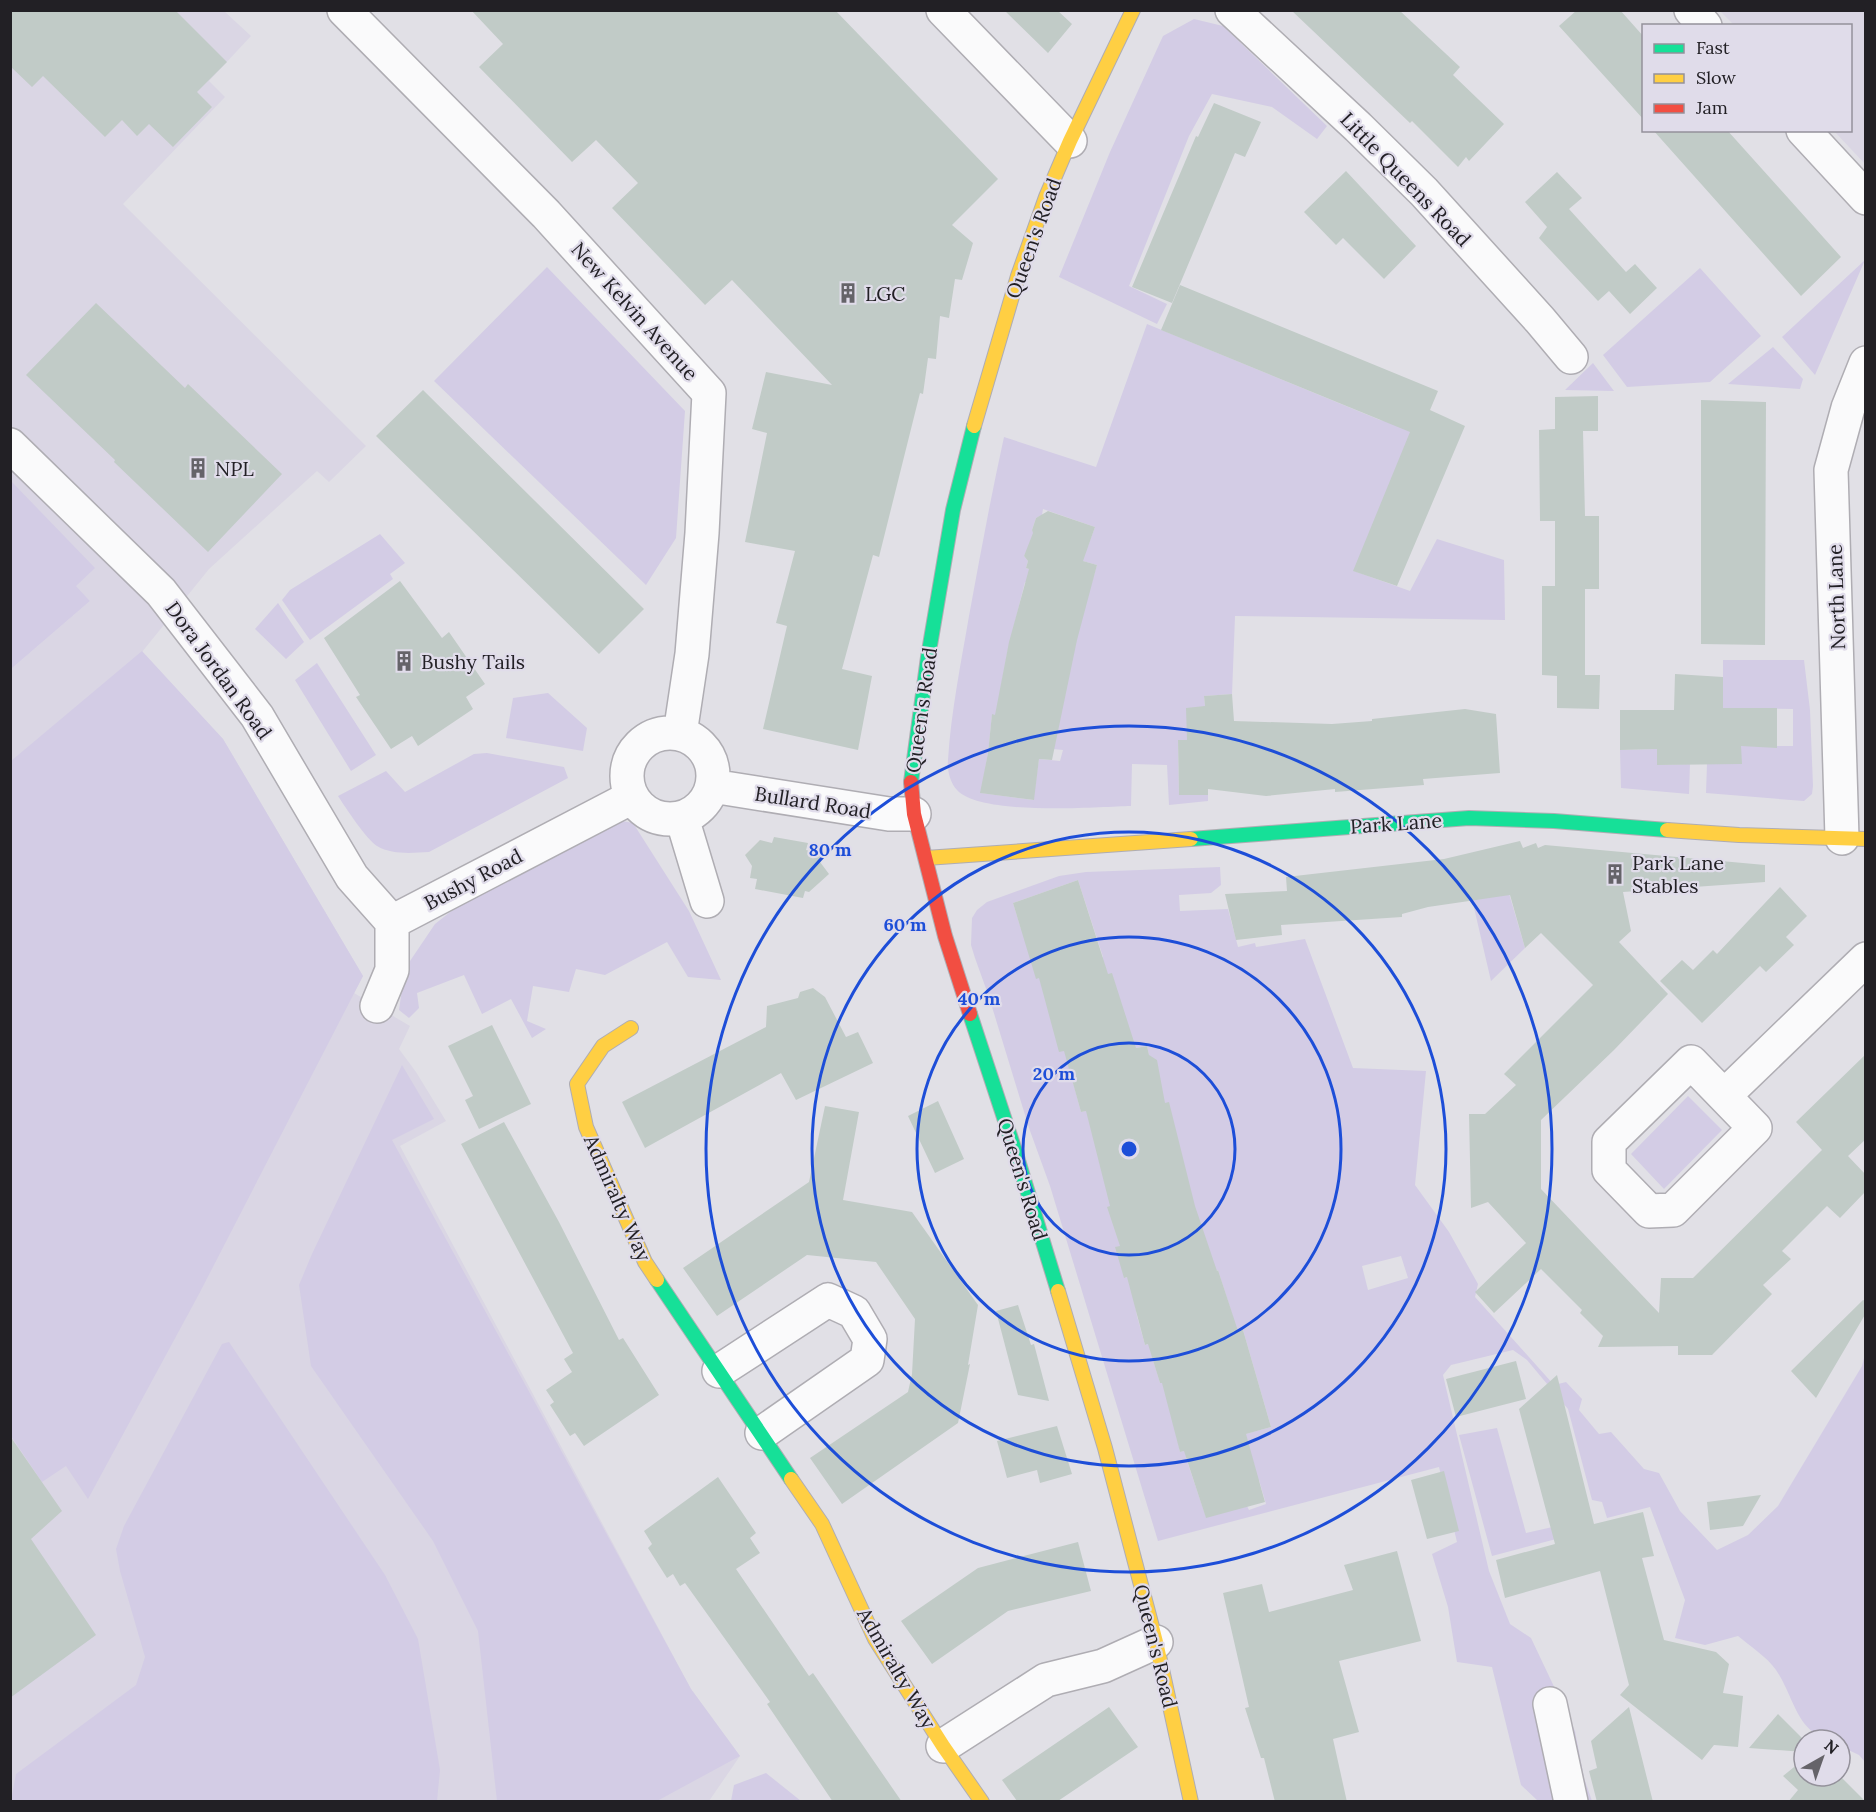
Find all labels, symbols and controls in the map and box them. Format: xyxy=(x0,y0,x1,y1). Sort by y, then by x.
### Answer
legend xyxy=(1642,24,1852,132)
text: Fast xyxy=(1696,36,1730,59)
text: Slow xyxy=(1696,66,1736,89)
text: Jam xyxy=(1695,96,1728,119)
street label: Little Queens Road xyxy=(1335,107,1477,251)
street label: Queen's Road xyxy=(1000,174,1066,302)
street label: New Kelvin Avenue xyxy=(566,237,704,385)
building icon: LGC xyxy=(836,281,860,305)
place label: LGC xyxy=(865,281,905,306)
building icon: NPL xyxy=(186,456,210,480)
place label: NPL xyxy=(215,456,254,481)
street label: North Lane xyxy=(1822,544,1850,650)
street label: Dora Jordan Road xyxy=(161,596,277,744)
street label: Queen's Road xyxy=(900,646,942,774)
building icon: Bushy Tails xyxy=(392,649,416,673)
place label: Bushy Tails xyxy=(421,649,525,674)
street label: Bullard Road xyxy=(753,780,873,824)
street label: Park Lane xyxy=(1349,807,1443,839)
text: 80 m xyxy=(808,838,852,861)
street label: Bushy Road xyxy=(420,843,526,915)
place label: Park Lane Stables xyxy=(1632,850,1724,898)
building icon: Park Lane Stables xyxy=(1603,862,1627,886)
text: 60 m xyxy=(883,913,927,936)
text: 40 m xyxy=(958,987,1001,1010)
text: 20 m xyxy=(1033,1062,1076,1085)
street label: Queen's Road xyxy=(993,1115,1053,1243)
street label: Admiralty Way xyxy=(579,1130,657,1265)
centre of rings xyxy=(1119,1139,1139,1159)
street label: Queen's Road xyxy=(1129,1582,1183,1710)
street label: Admiralty Way xyxy=(852,1602,942,1733)
north arrow xyxy=(1792,1728,1852,1788)
text: N xyxy=(1820,1735,1843,1758)

